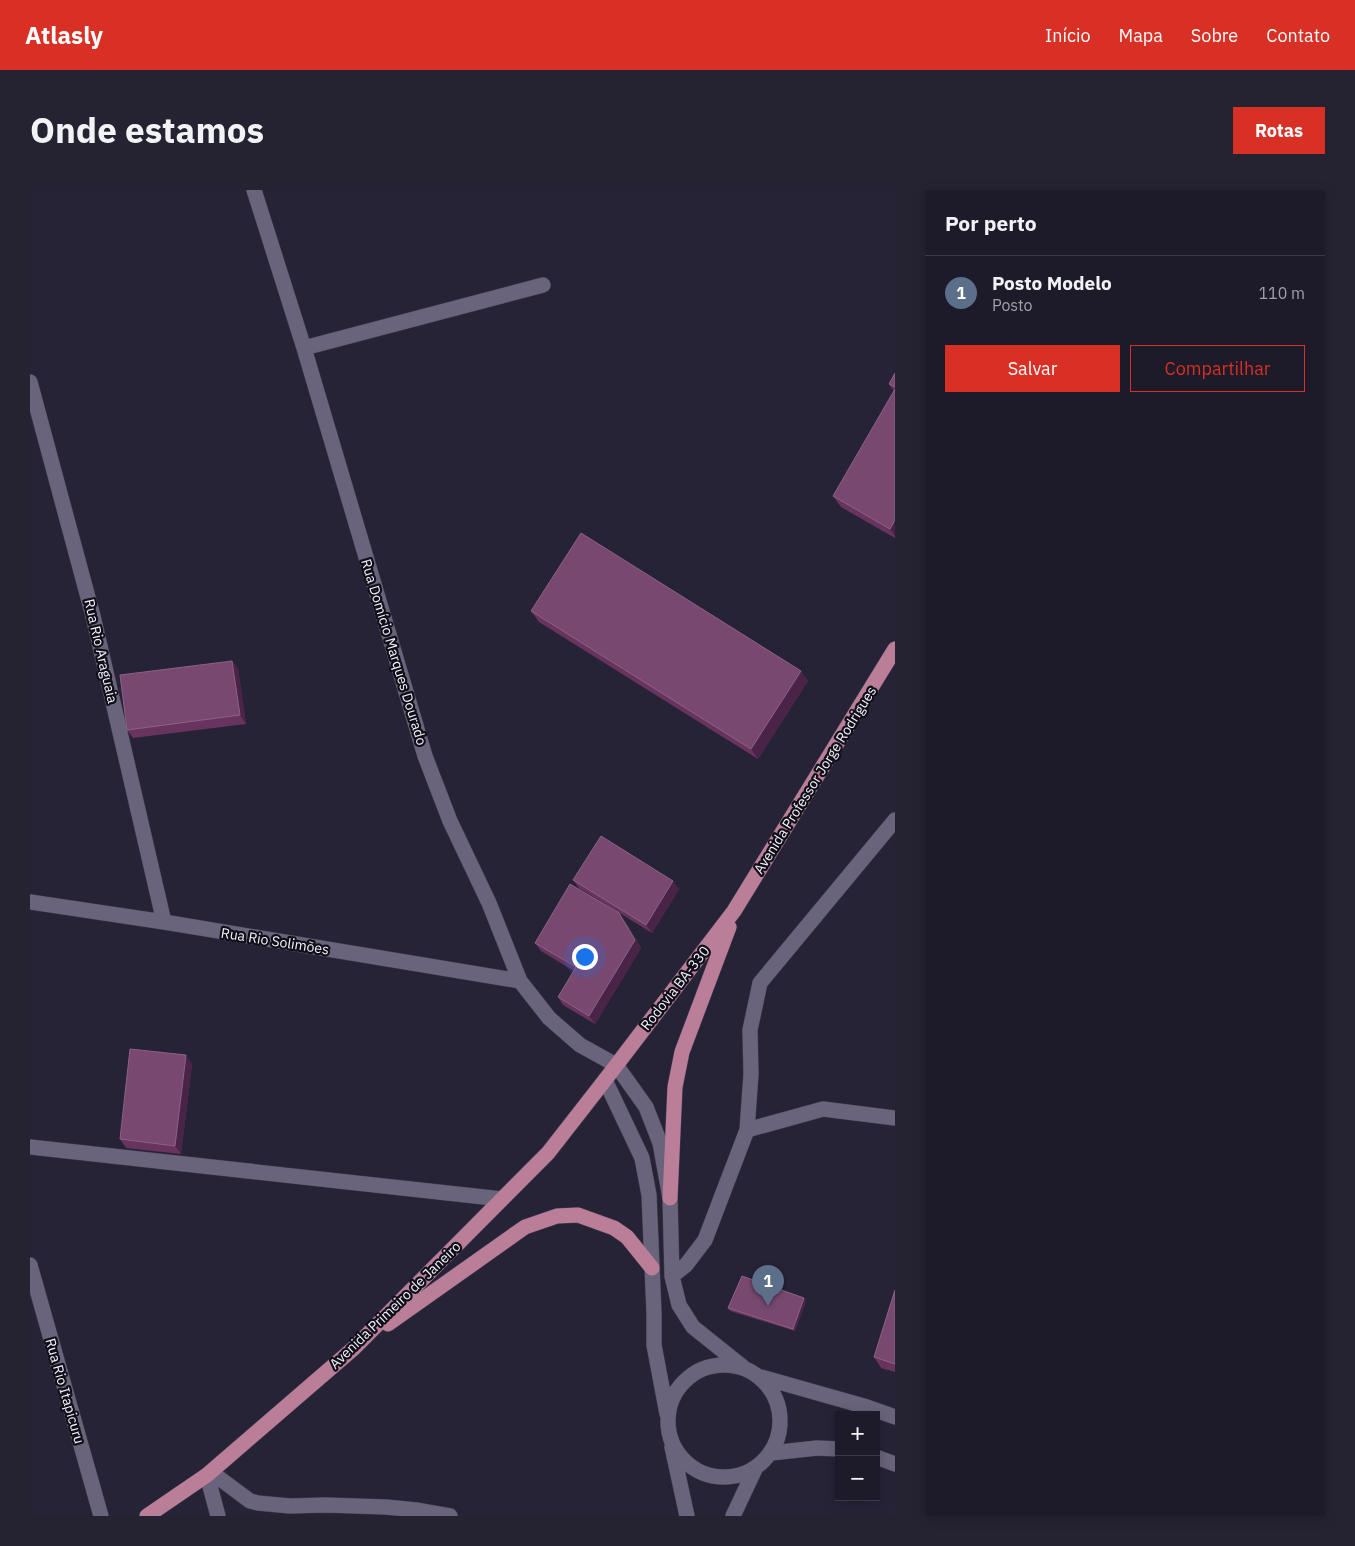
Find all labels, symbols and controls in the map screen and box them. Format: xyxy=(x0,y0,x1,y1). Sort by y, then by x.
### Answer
text: Atlasly xyxy=(25,19,103,51)
text: Início xyxy=(1045,24,1091,47)
text: Mapa xyxy=(1119,24,1163,47)
text: Sobre xyxy=(1191,24,1238,47)
text: Contato xyxy=(1266,24,1330,47)
text: Onde estamos xyxy=(30,107,264,153)
button: Rotas xyxy=(1233,107,1325,154)
text: Por perto xyxy=(945,209,1037,237)
text: Posto Modelo xyxy=(992,271,1112,295)
text: 1 xyxy=(956,283,966,303)
text: 110 m xyxy=(1258,283,1305,303)
text: Posto xyxy=(992,295,1033,315)
button: Salvar xyxy=(945,345,1120,392)
button: Compartilhar xyxy=(1130,345,1305,392)
street label: Rua Domício Marques Dourado xyxy=(357,557,431,747)
street label: Rua Rio Araguaia xyxy=(80,597,122,705)
street label: Avenida Professor Jorge Rodrigues xyxy=(750,683,880,877)
street label: Rua Rio Solimões xyxy=(220,924,330,958)
street label: Rodovia BA-330 xyxy=(636,942,714,1034)
your location xyxy=(572,944,598,970)
street label: Avenida Primeiro de Janeiro xyxy=(325,1237,465,1373)
pin: 1 xyxy=(752,1265,784,1306)
street label: Rua Rio Itapicuru xyxy=(41,1336,89,1446)
map controls xyxy=(835,1411,880,1501)
button: + xyxy=(835,1411,880,1456)
button: − xyxy=(835,1456,880,1501)

